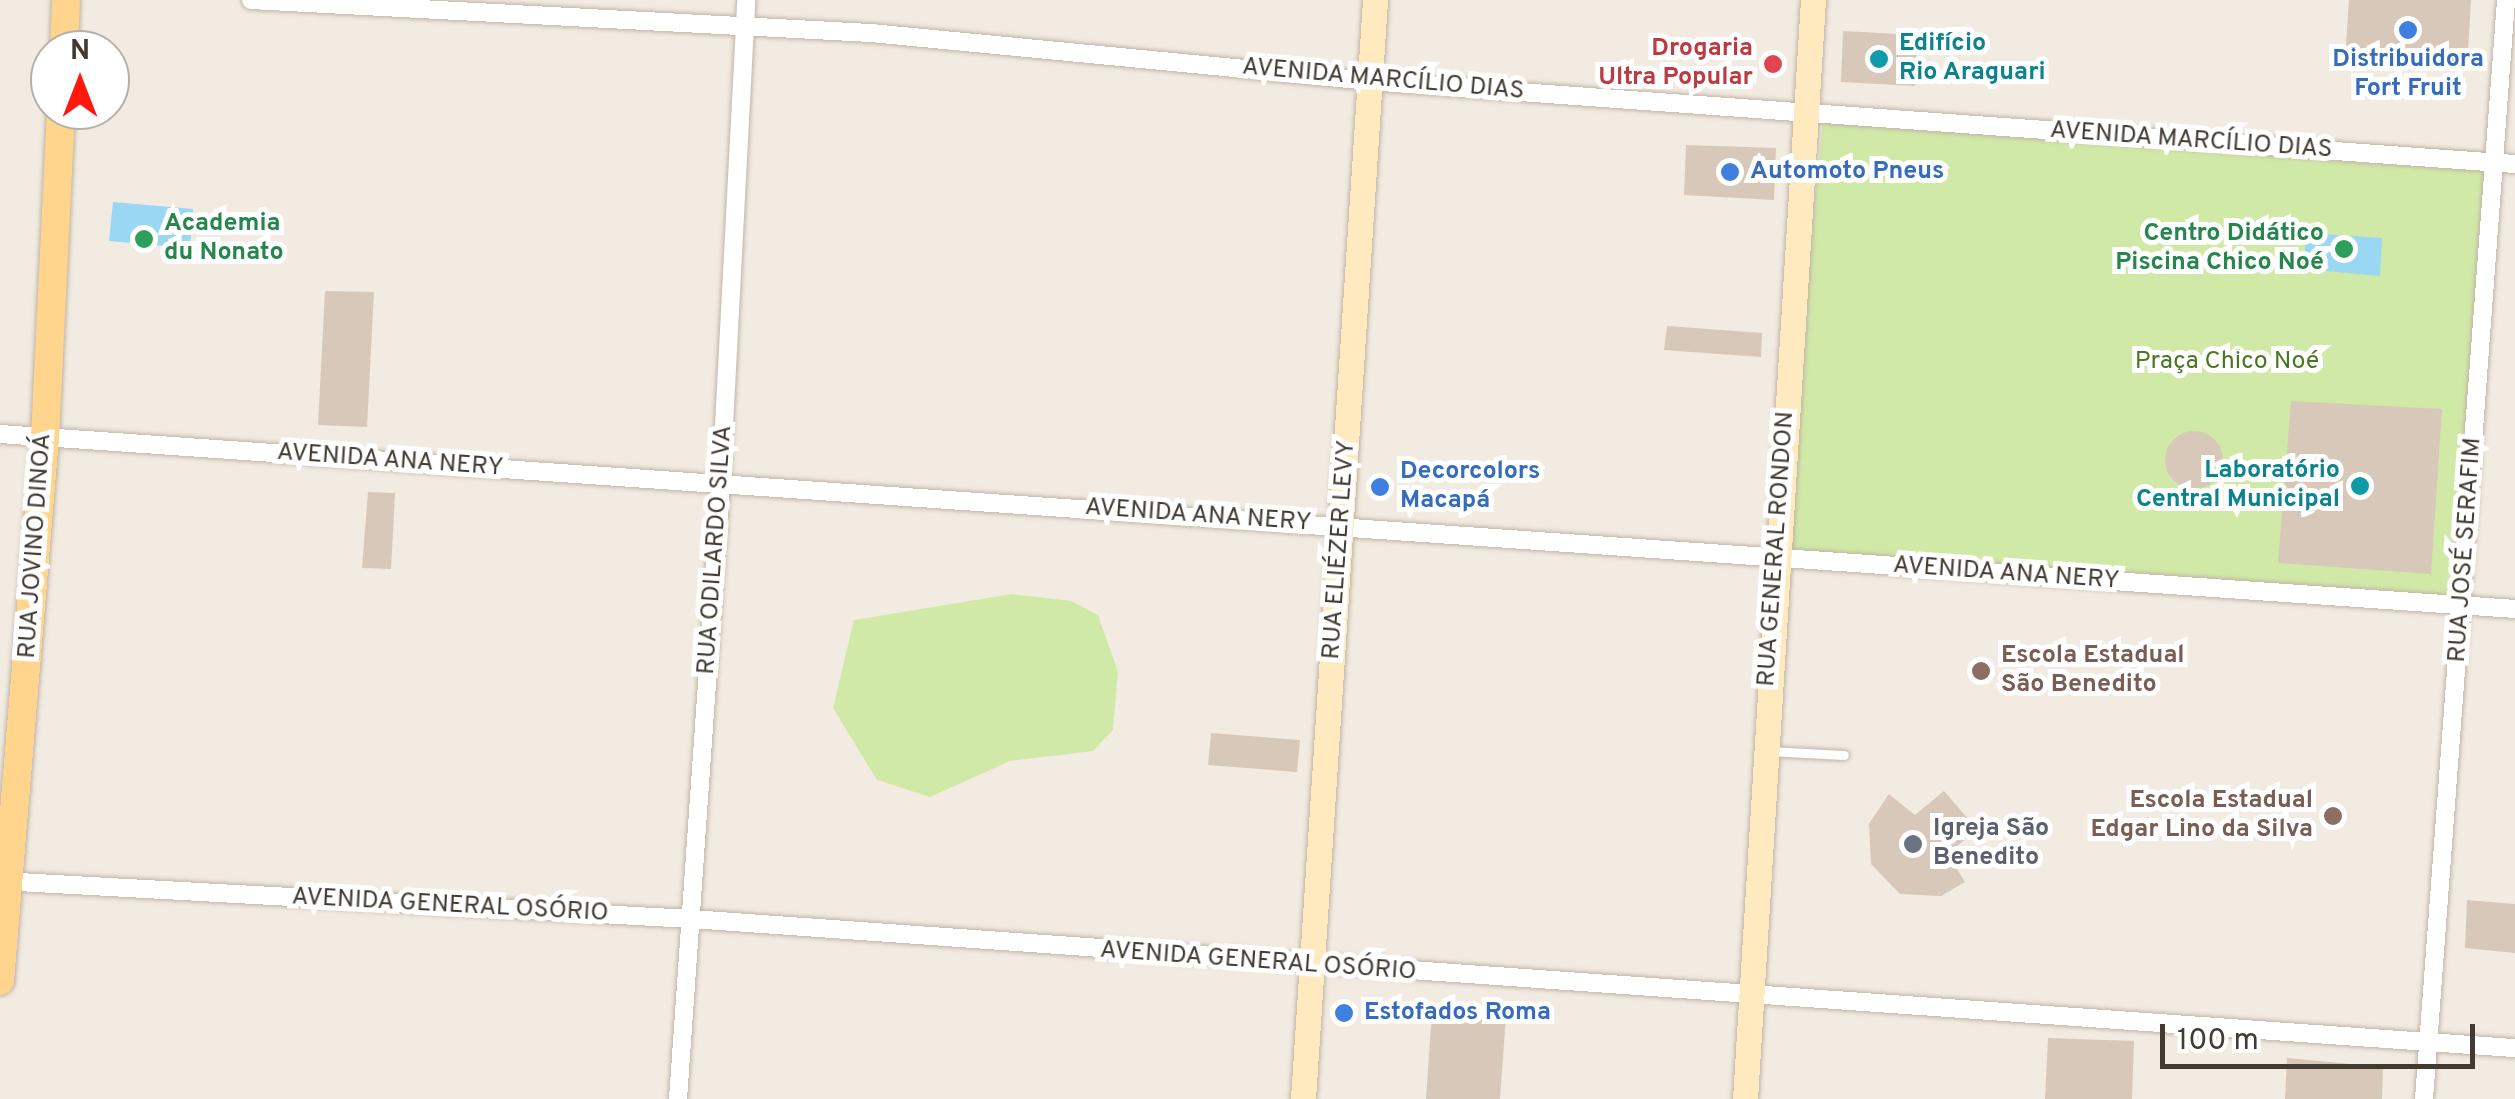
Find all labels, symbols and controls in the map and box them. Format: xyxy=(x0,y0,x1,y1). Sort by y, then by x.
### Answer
marker: Distribuidora Fort Fruit xyxy=(2397,19,2419,41)
north arrow xyxy=(30,30,130,130)
place label: Edifício Rio Araguari xyxy=(1899,30,2047,89)
text: N xyxy=(70,34,90,70)
place label: Drogaria Ultra Popular xyxy=(1598,35,1753,94)
place label: Distribuidora Fort Fruit xyxy=(2332,46,2484,105)
marker: Edifício Rio Araguari xyxy=(1868,48,1890,70)
street label: AVENIDA MARCÍLIO DIAS xyxy=(1240,53,1526,107)
marker: Drogaria Ultra Popular xyxy=(1762,53,1784,75)
street label: AVENIDA MARCÍLIO DIAS xyxy=(2048,116,2334,166)
place label: Automoto Pneus xyxy=(1750,157,1944,187)
marker: Automoto Pneus xyxy=(1719,161,1741,183)
place label: Academia du Nonato xyxy=(164,210,284,269)
place label: Centro Didático Piscina Chico Noé xyxy=(2115,220,2324,279)
marker: Academia du Nonato xyxy=(133,228,155,250)
marker: Centro Didático Piscina Chico Noé xyxy=(2333,238,2355,260)
park label: Praça Chico Noé xyxy=(2135,347,2319,377)
street label: RUA GENERAL RONDON xyxy=(1752,410,1802,688)
street label: RUA ODILARDO SILVA xyxy=(692,424,740,676)
street label: RUA JOVINO DINOÁ xyxy=(13,432,59,660)
street label: RUA JOSÉ SERAFIM xyxy=(2443,436,2489,664)
street label: AVENIDA ANA NERY xyxy=(274,438,506,484)
street label: RUA ELIÉZER LEVY xyxy=(1317,439,1363,661)
place label: Laboratório Central Municipal xyxy=(2136,457,2340,516)
place label: Decorcolors Macapá xyxy=(1400,458,1540,517)
marker: Laboratório Central Municipal xyxy=(2349,475,2371,497)
marker: Decorcolors Macapá xyxy=(1369,476,1391,498)
street label: AVENIDA ANA NERY xyxy=(1082,493,1314,539)
street label: AVENIDA ANA NERY xyxy=(1890,551,2122,597)
place label: Escola Estadual São Benedito xyxy=(2001,642,2185,701)
marker: Escola Estadual São Benedito xyxy=(1970,660,1992,682)
place label: Escola Estadual Edgar Lino da Silva xyxy=(2091,787,2313,846)
marker: Escola Estadual Edgar Lino da Silva xyxy=(2322,805,2344,827)
place label: Igreja São Benedito xyxy=(1933,815,2049,874)
marker: Igreja São Benedito xyxy=(1902,833,1924,855)
street label: AVENIDA GENERAL OSÓRIO xyxy=(290,883,610,929)
street label: AVENIDA GENERAL OSÓRIO xyxy=(1098,936,1418,988)
place label: Estofados Roma xyxy=(1364,998,1551,1028)
marker: Estofados Roma xyxy=(1333,1002,1355,1024)
scale bar xyxy=(2165,1004,2480,1066)
text: 100 m xyxy=(2177,1023,2259,1060)

